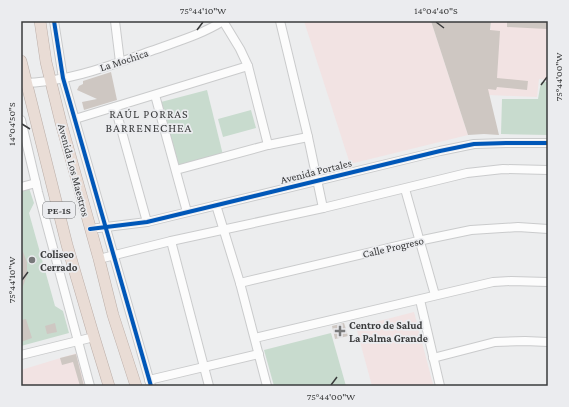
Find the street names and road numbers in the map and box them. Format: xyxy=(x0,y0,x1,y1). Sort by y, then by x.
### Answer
street label: La Mochica xyxy=(98,47,150,73)
street label: Avenida Los Maestros xyxy=(56,122,92,218)
street label: Avenida Portales xyxy=(279,156,353,186)
road number: PE-1S xyxy=(43,202,75,218)
street label: Calle Progreso xyxy=(361,234,426,261)

